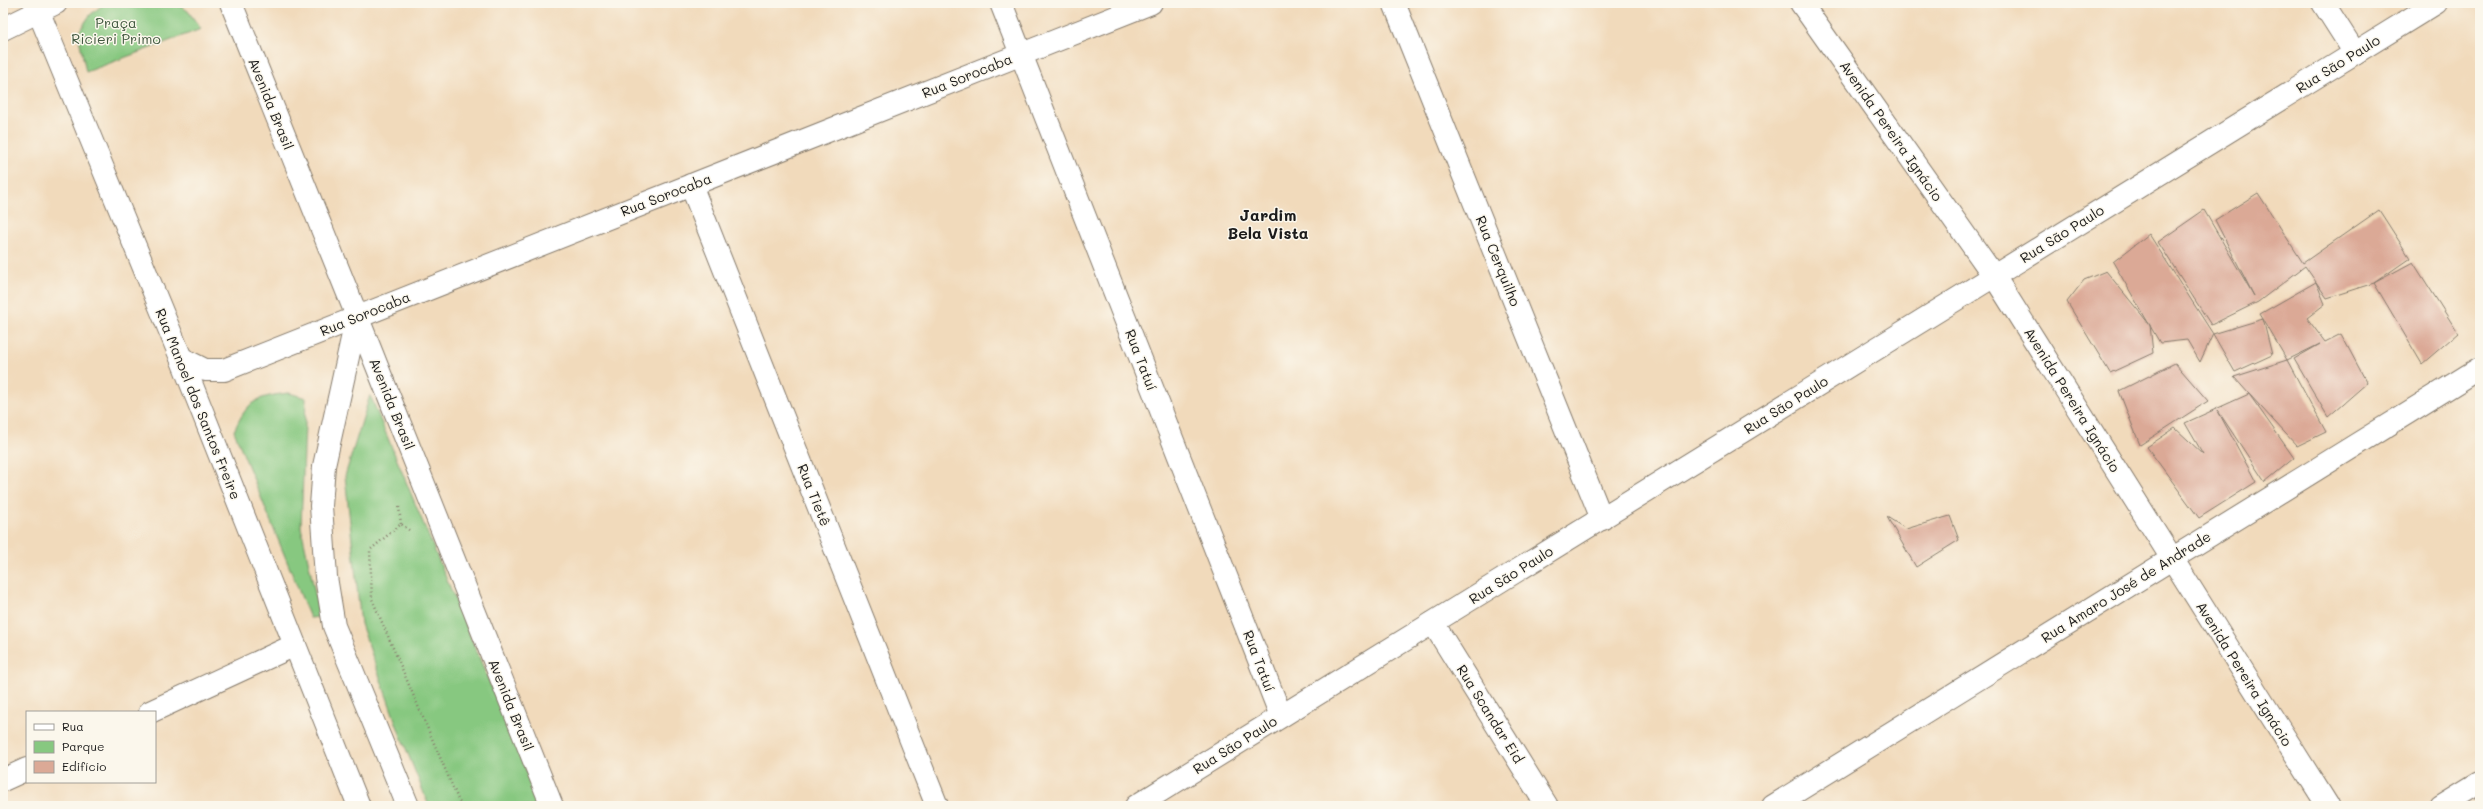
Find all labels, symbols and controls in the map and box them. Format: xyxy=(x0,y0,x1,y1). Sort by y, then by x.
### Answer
park label: Praça Ricieri Primo xyxy=(71,13,161,48)
street label: Rua São Paulo xyxy=(2292,30,2383,97)
street label: Rua Sorocaba xyxy=(919,49,1015,102)
street label: Avenida Brasil xyxy=(244,55,299,153)
street label: Avenida Pereira Ignácio xyxy=(1836,57,1947,205)
street label: Rua Sorocaba xyxy=(618,168,714,221)
street label: Rua São Paulo xyxy=(2016,200,2107,267)
district label: Jardim Bela Vista xyxy=(1227,204,1309,243)
street label: Rua Cerquilho xyxy=(1472,213,1525,309)
street label: Rua Sorocaba xyxy=(317,287,413,340)
street label: Rua Manoel dos Santos Freire xyxy=(151,305,246,502)
street label: Avenida Pereira Ignácio xyxy=(2020,324,2125,476)
street label: Rua Tatuí xyxy=(1121,326,1162,393)
street label: Avenida Brasil xyxy=(365,355,420,453)
street label: Rua São Paulo xyxy=(1740,371,1831,438)
street label: Rua Tietê xyxy=(793,461,836,529)
street label: Rua Amaro José de Andrade xyxy=(2037,526,2214,647)
street label: Rua São Paulo xyxy=(1465,541,1556,608)
street label: Avenida Pereira Ignácio xyxy=(2192,598,2297,750)
street label: Rua Tatuí xyxy=(1239,627,1280,694)
street label: Avenida Brasil xyxy=(484,656,539,754)
street label: Rua Scandar Eid xyxy=(1453,661,1528,767)
legend xyxy=(26,711,156,783)
street label: Rua São Paulo xyxy=(1189,711,1280,778)
text: Rua xyxy=(62,718,84,734)
text: Parque xyxy=(62,738,105,754)
text: Edifício xyxy=(62,758,106,774)

